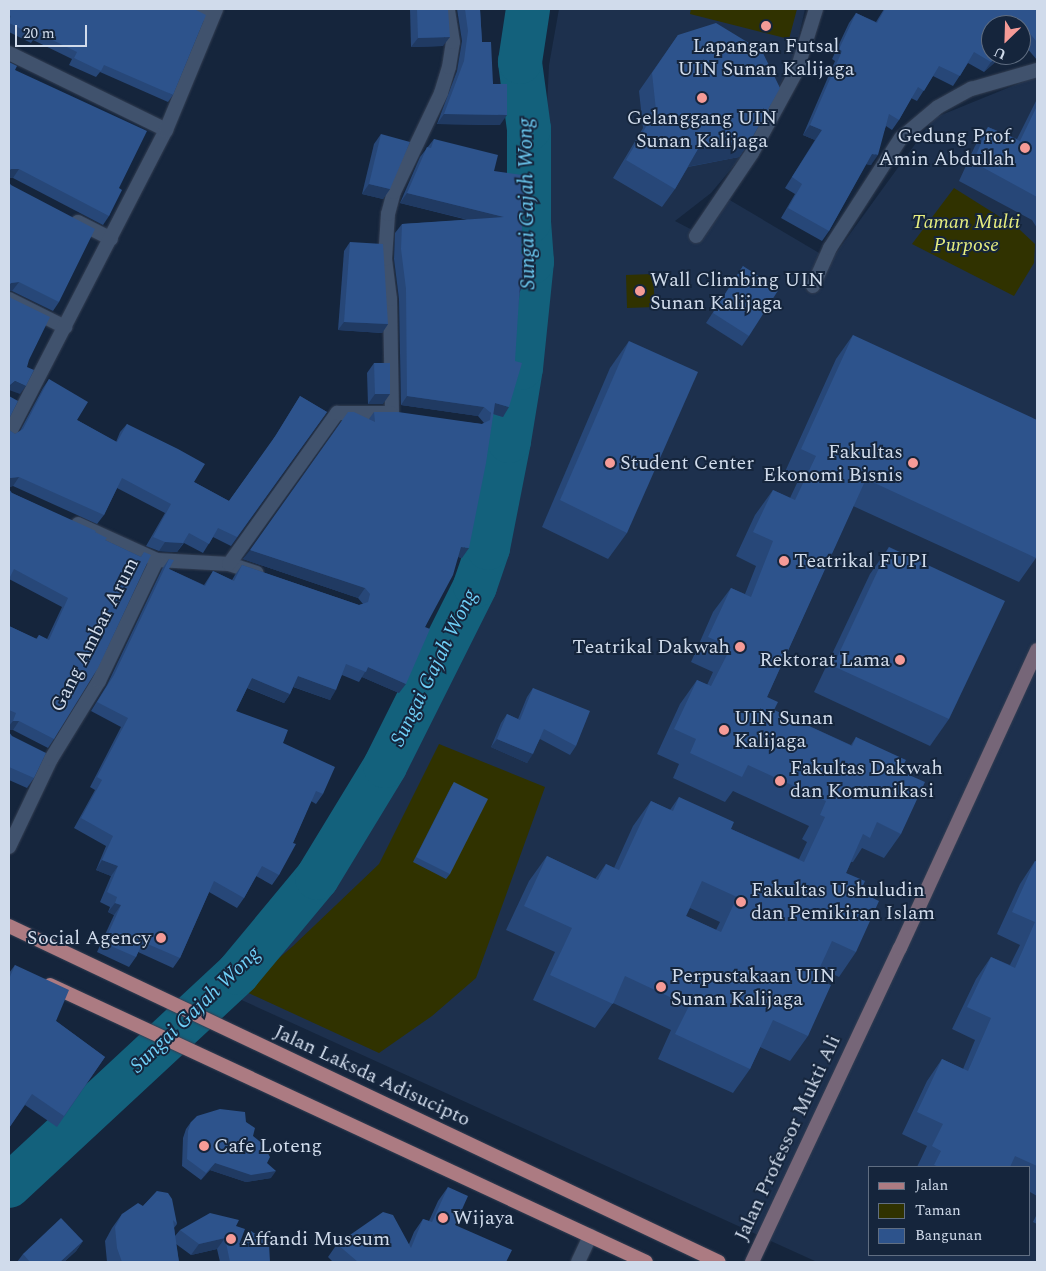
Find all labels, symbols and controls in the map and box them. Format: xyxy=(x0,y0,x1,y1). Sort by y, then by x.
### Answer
scale bar xyxy=(18,15,90,47)
north arrow xyxy=(981,15,1031,65)
marker: Lapangan Futsal UIN Sunan Kalijaga xyxy=(760,20,772,32)
text: 20 m xyxy=(23,22,55,45)
place label: Lapangan Futsal UIN Sunan Kalijaga xyxy=(677,34,855,81)
text: U xyxy=(990,41,1010,65)
marker: Gelanggang UIN Sunan Kalijaga xyxy=(696,92,708,104)
place label: Gelanggang UIN Sunan Kalijaga xyxy=(627,106,777,153)
water label: Sungai Gajah Wong xyxy=(513,118,541,290)
place label: Gedung Prof. Amin Abdullah xyxy=(879,124,1015,171)
marker: Gedung Prof. Amin Abdullah xyxy=(1019,142,1031,154)
park label: Taman Multi Purpose xyxy=(912,211,1020,258)
place label: Wall Climbing UIN Sunan Kalijaga xyxy=(650,268,824,315)
marker: Wall Climbing UIN Sunan Kalijaga xyxy=(634,285,646,297)
place label: Fakultas Ekonomi Bisnis xyxy=(763,440,903,487)
place label: Student Center xyxy=(620,451,754,475)
marker: Student Center xyxy=(604,457,616,469)
marker: Fakultas Ekonomi Bisnis xyxy=(907,457,919,469)
place label: Teatrikal FUPI xyxy=(794,549,928,573)
street label: Gang Ambar Arum xyxy=(46,554,144,716)
marker: Teatrikal FUPI xyxy=(778,555,790,567)
water label: Sungai Gajah Wong xyxy=(385,586,483,750)
place label: Teatrikal Dakwah xyxy=(572,635,730,659)
marker: Teatrikal Dakwah xyxy=(734,641,746,653)
place label: Rektorat Lama xyxy=(759,648,890,672)
marker: Rektorat Lama xyxy=(894,654,906,666)
place label: UIN Sunan Kalijaga xyxy=(734,706,834,753)
marker: UIN Sunan Kalijaga xyxy=(718,724,730,736)
place label: Fakultas Dakwah dan Komunikasi xyxy=(790,757,943,804)
marker: Fakultas Dakwah dan Komunikasi xyxy=(774,775,786,787)
place label: Fakultas Ushuludin dan Pemikiran Islam xyxy=(751,878,935,925)
marker: Fakultas Ushuludin dan Pemikiran Islam xyxy=(735,896,747,908)
place label: Social Agency xyxy=(27,926,151,950)
marker: Social Agency xyxy=(155,932,167,944)
water label: Sungai Gajah Wong xyxy=(125,942,265,1078)
place label: Perpustakaan UIN Sunan Kalijaga xyxy=(671,964,836,1011)
marker: Perpustakaan UIN Sunan Kalijaga xyxy=(655,981,667,993)
street label: Jalan Laksda Adisucipto xyxy=(270,1020,474,1132)
street label: Jalan Professor Mukti Ali xyxy=(730,1031,846,1245)
place label: Cafe Loteng xyxy=(214,1134,322,1158)
marker: Cafe Loteng xyxy=(198,1140,210,1152)
legend xyxy=(868,1166,1031,1256)
text: Jalan xyxy=(915,1174,948,1197)
text: Taman xyxy=(915,1199,961,1222)
place label: Wijaya xyxy=(453,1206,514,1230)
marker: Wijaya xyxy=(437,1212,449,1224)
text: Bangunan xyxy=(915,1224,982,1247)
place label: Affandi Museum xyxy=(241,1227,390,1251)
marker: Affandi Museum xyxy=(225,1233,237,1245)

